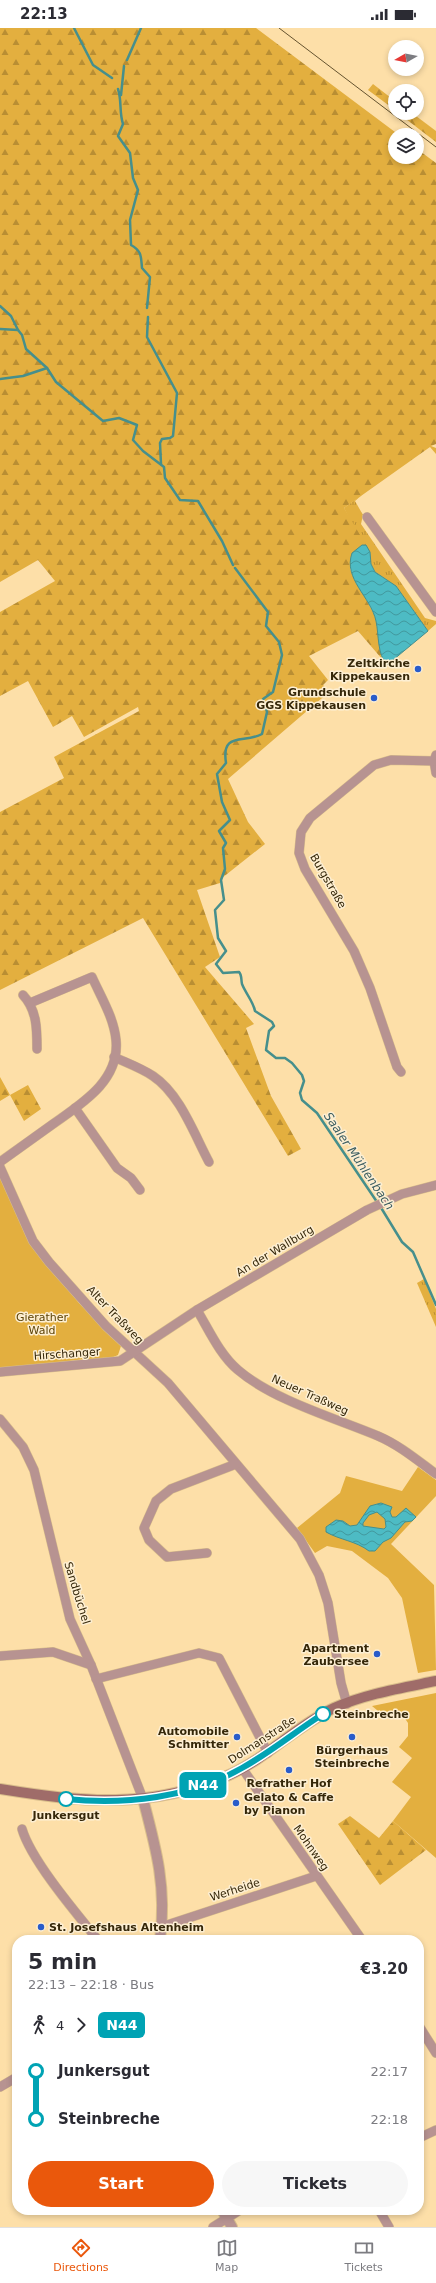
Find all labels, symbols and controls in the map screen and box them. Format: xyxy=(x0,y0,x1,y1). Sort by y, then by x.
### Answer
text: 22:13 xyxy=(20,5,68,23)
north arrow xyxy=(388,40,424,76)
map controls xyxy=(388,40,424,164)
button: locate xyxy=(388,84,424,120)
button: layers xyxy=(388,128,424,164)
place label: Zeltkirche Kippekausen xyxy=(330,657,410,683)
marker: Zeltkirche Kippekausen xyxy=(413,664,423,674)
place label: Grundschule GGS Kippekausen xyxy=(256,686,366,712)
marker: Grundschule GGS Kippekausen xyxy=(369,693,379,703)
street label: Burgstraße xyxy=(307,851,349,911)
water label: Saaler Mühlenbach xyxy=(321,1109,397,1213)
street label: An der Wallburg xyxy=(234,1223,316,1279)
street label: Alter Traßweg xyxy=(84,1283,146,1347)
park label: Gierather Wald xyxy=(16,1311,69,1337)
street label: Hirschanger xyxy=(33,1345,101,1363)
street label: Neuer Traßweg xyxy=(270,1372,350,1418)
street label: Sandbüchel xyxy=(61,1560,93,1626)
place label: Apartment Zaubersee xyxy=(302,1642,369,1668)
marker: Apartment Zaubersee xyxy=(372,1649,382,1659)
marker: Steinbreche xyxy=(315,1706,331,1722)
place label: Steinbreche xyxy=(334,1708,409,1721)
street label: Dolmanstraße xyxy=(226,1713,298,1767)
place label: Automobile Schmitter xyxy=(158,1725,230,1751)
marker: Automobile Schmitter xyxy=(232,1732,242,1742)
marker: Bürgerhaus Steinbreche xyxy=(347,1732,357,1742)
place label: Bürgerhaus Steinbreche xyxy=(315,1744,389,1770)
marker: Refrather Hof xyxy=(284,1765,294,1775)
line badge: N44 xyxy=(180,1772,226,1798)
text: N44 xyxy=(187,1777,219,1793)
place label: Refrather Hof xyxy=(247,1777,332,1790)
marker: Junkersgut xyxy=(58,1791,74,1807)
place label: Gelato & Caffe by Pianon xyxy=(244,1791,334,1817)
marker: Gelato & Caffe by Pianon xyxy=(231,1798,241,1808)
place label: Junkersgut xyxy=(31,1809,100,1822)
street label: Mohnweg xyxy=(290,1823,332,1873)
street label: Werheide xyxy=(208,1876,262,1904)
place label: St. Josefshaus Altenheim xyxy=(49,1921,204,1934)
marker: St. Josefshaus Altenheim xyxy=(36,1922,46,1932)
text: 5 min xyxy=(28,1949,97,1974)
text: €3.20 xyxy=(361,1960,408,1978)
text: 22:13 – 22:18 · Bus xyxy=(28,1977,154,1992)
icon: walk xyxy=(28,2014,50,2036)
icon: forward xyxy=(70,2014,92,2036)
text: N44 xyxy=(106,2017,137,2033)
text: 4 xyxy=(56,2018,64,2033)
text: Junkersgut xyxy=(58,2062,150,2080)
text: 22:17 xyxy=(371,2064,408,2079)
text: Steinbreche xyxy=(58,2110,160,2128)
text: 22:18 xyxy=(371,2112,408,2127)
button: Start xyxy=(28,2161,214,2207)
button: Tickets xyxy=(222,2161,408,2207)
tab: Directions xyxy=(53,2237,109,2274)
tab: Map xyxy=(215,2237,238,2274)
tab: Tickets xyxy=(345,2237,383,2274)

